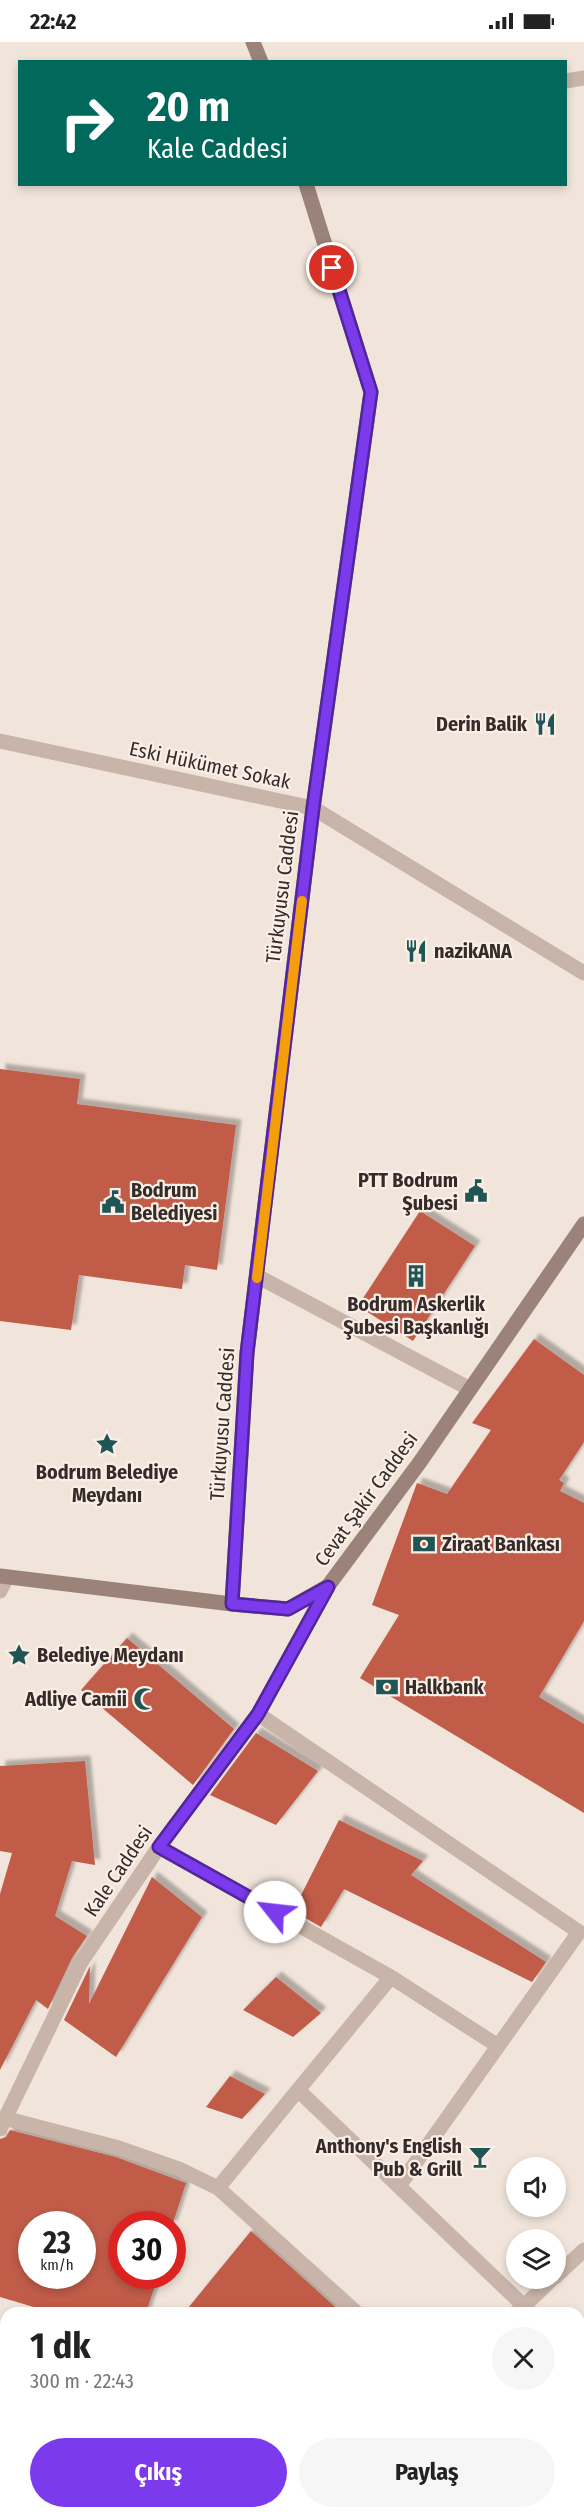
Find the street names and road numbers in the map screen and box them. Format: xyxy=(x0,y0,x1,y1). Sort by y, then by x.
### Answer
street label: Eski Hükümet Sokak xyxy=(127,736,293,794)
street label: Türkuyusu Caddesi xyxy=(261,809,303,965)
street label: Türkuyusu Caddesi xyxy=(205,1347,239,1501)
street label: Cevat Şakir Caddesi xyxy=(309,1427,423,1571)
street label: Kale Caddesi xyxy=(79,1821,157,1921)

